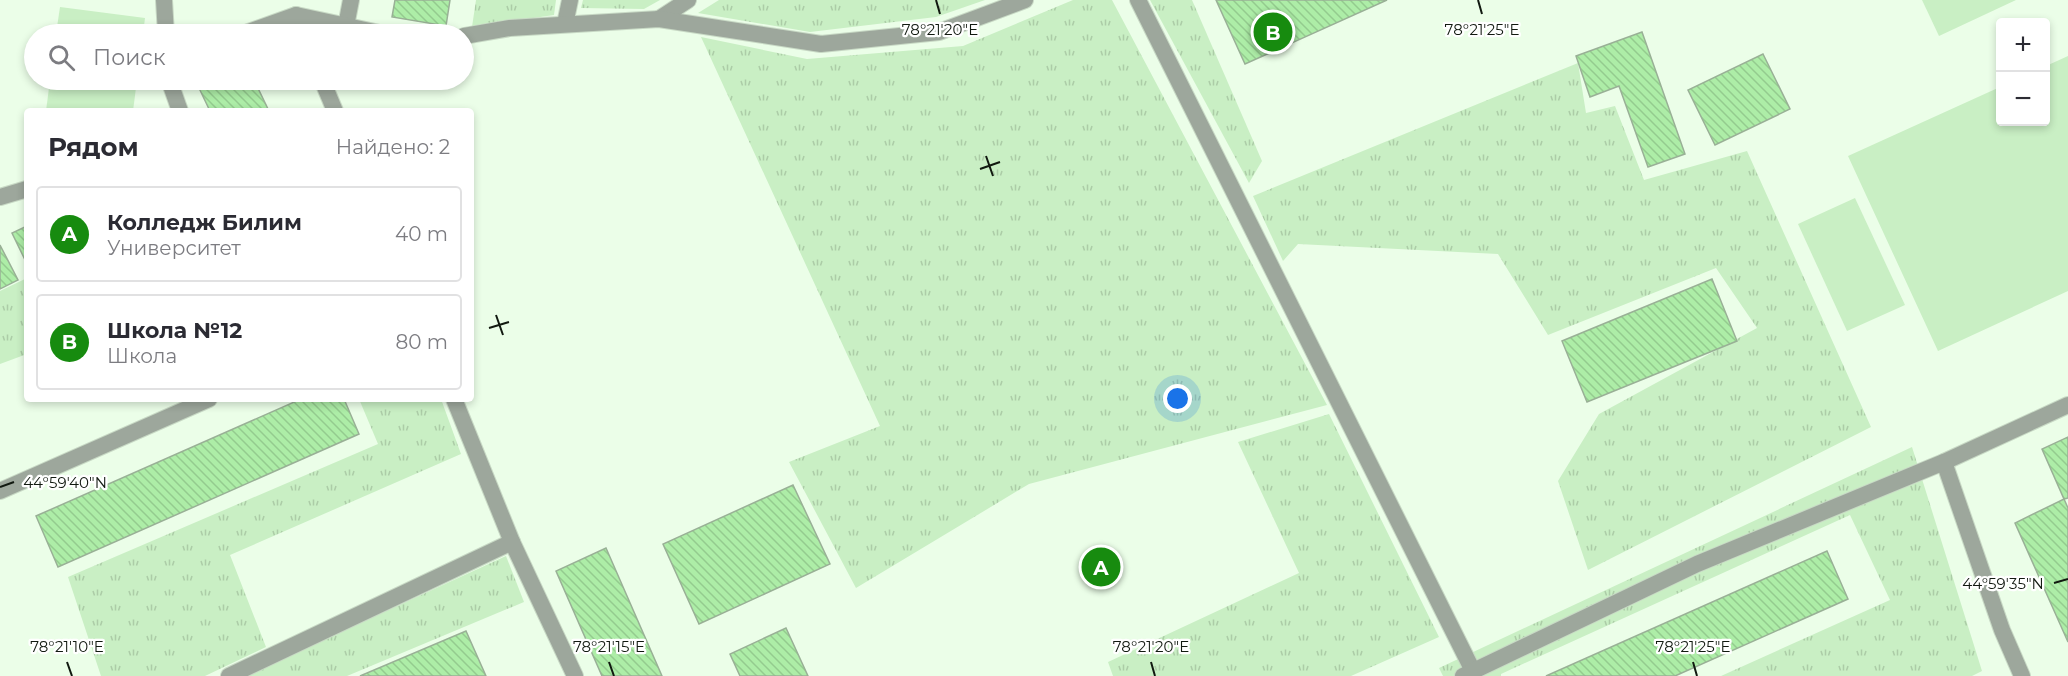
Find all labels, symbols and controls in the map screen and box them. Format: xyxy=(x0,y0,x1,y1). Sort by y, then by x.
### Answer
pin: B xyxy=(1254,9,1292,54)
map controls xyxy=(1996,18,2050,126)
button: + xyxy=(1996,18,2050,72)
text: 78°21'20"E xyxy=(902,20,978,39)
text: 78°21'25"E xyxy=(1445,20,1519,39)
search box xyxy=(24,24,474,90)
icon: search xyxy=(45,41,78,74)
text: Поиск xyxy=(93,44,165,71)
button: − xyxy=(1996,72,2050,126)
text: Рядом xyxy=(48,131,139,163)
text: Найдено: 2 xyxy=(336,135,450,159)
text: Колледж Билим xyxy=(107,209,302,236)
text: A xyxy=(62,222,77,246)
text: 40 m xyxy=(395,222,448,246)
text: Университет xyxy=(107,236,241,260)
text: Школа №12 xyxy=(107,317,242,344)
text: B xyxy=(62,330,77,354)
text: 80 m xyxy=(396,330,448,354)
text: Школа xyxy=(107,344,177,368)
your location xyxy=(1163,384,1192,413)
text: 44°59'40"N xyxy=(23,473,107,492)
pin: A xyxy=(1082,544,1120,590)
text: 44°59'35"N xyxy=(1962,574,2044,593)
text: 78°21'10"E xyxy=(30,637,104,656)
text: 78°21'15"E xyxy=(573,637,645,656)
text: 78°21'20"E xyxy=(1113,637,1189,656)
text: 78°21'25"E xyxy=(1656,637,1730,656)

